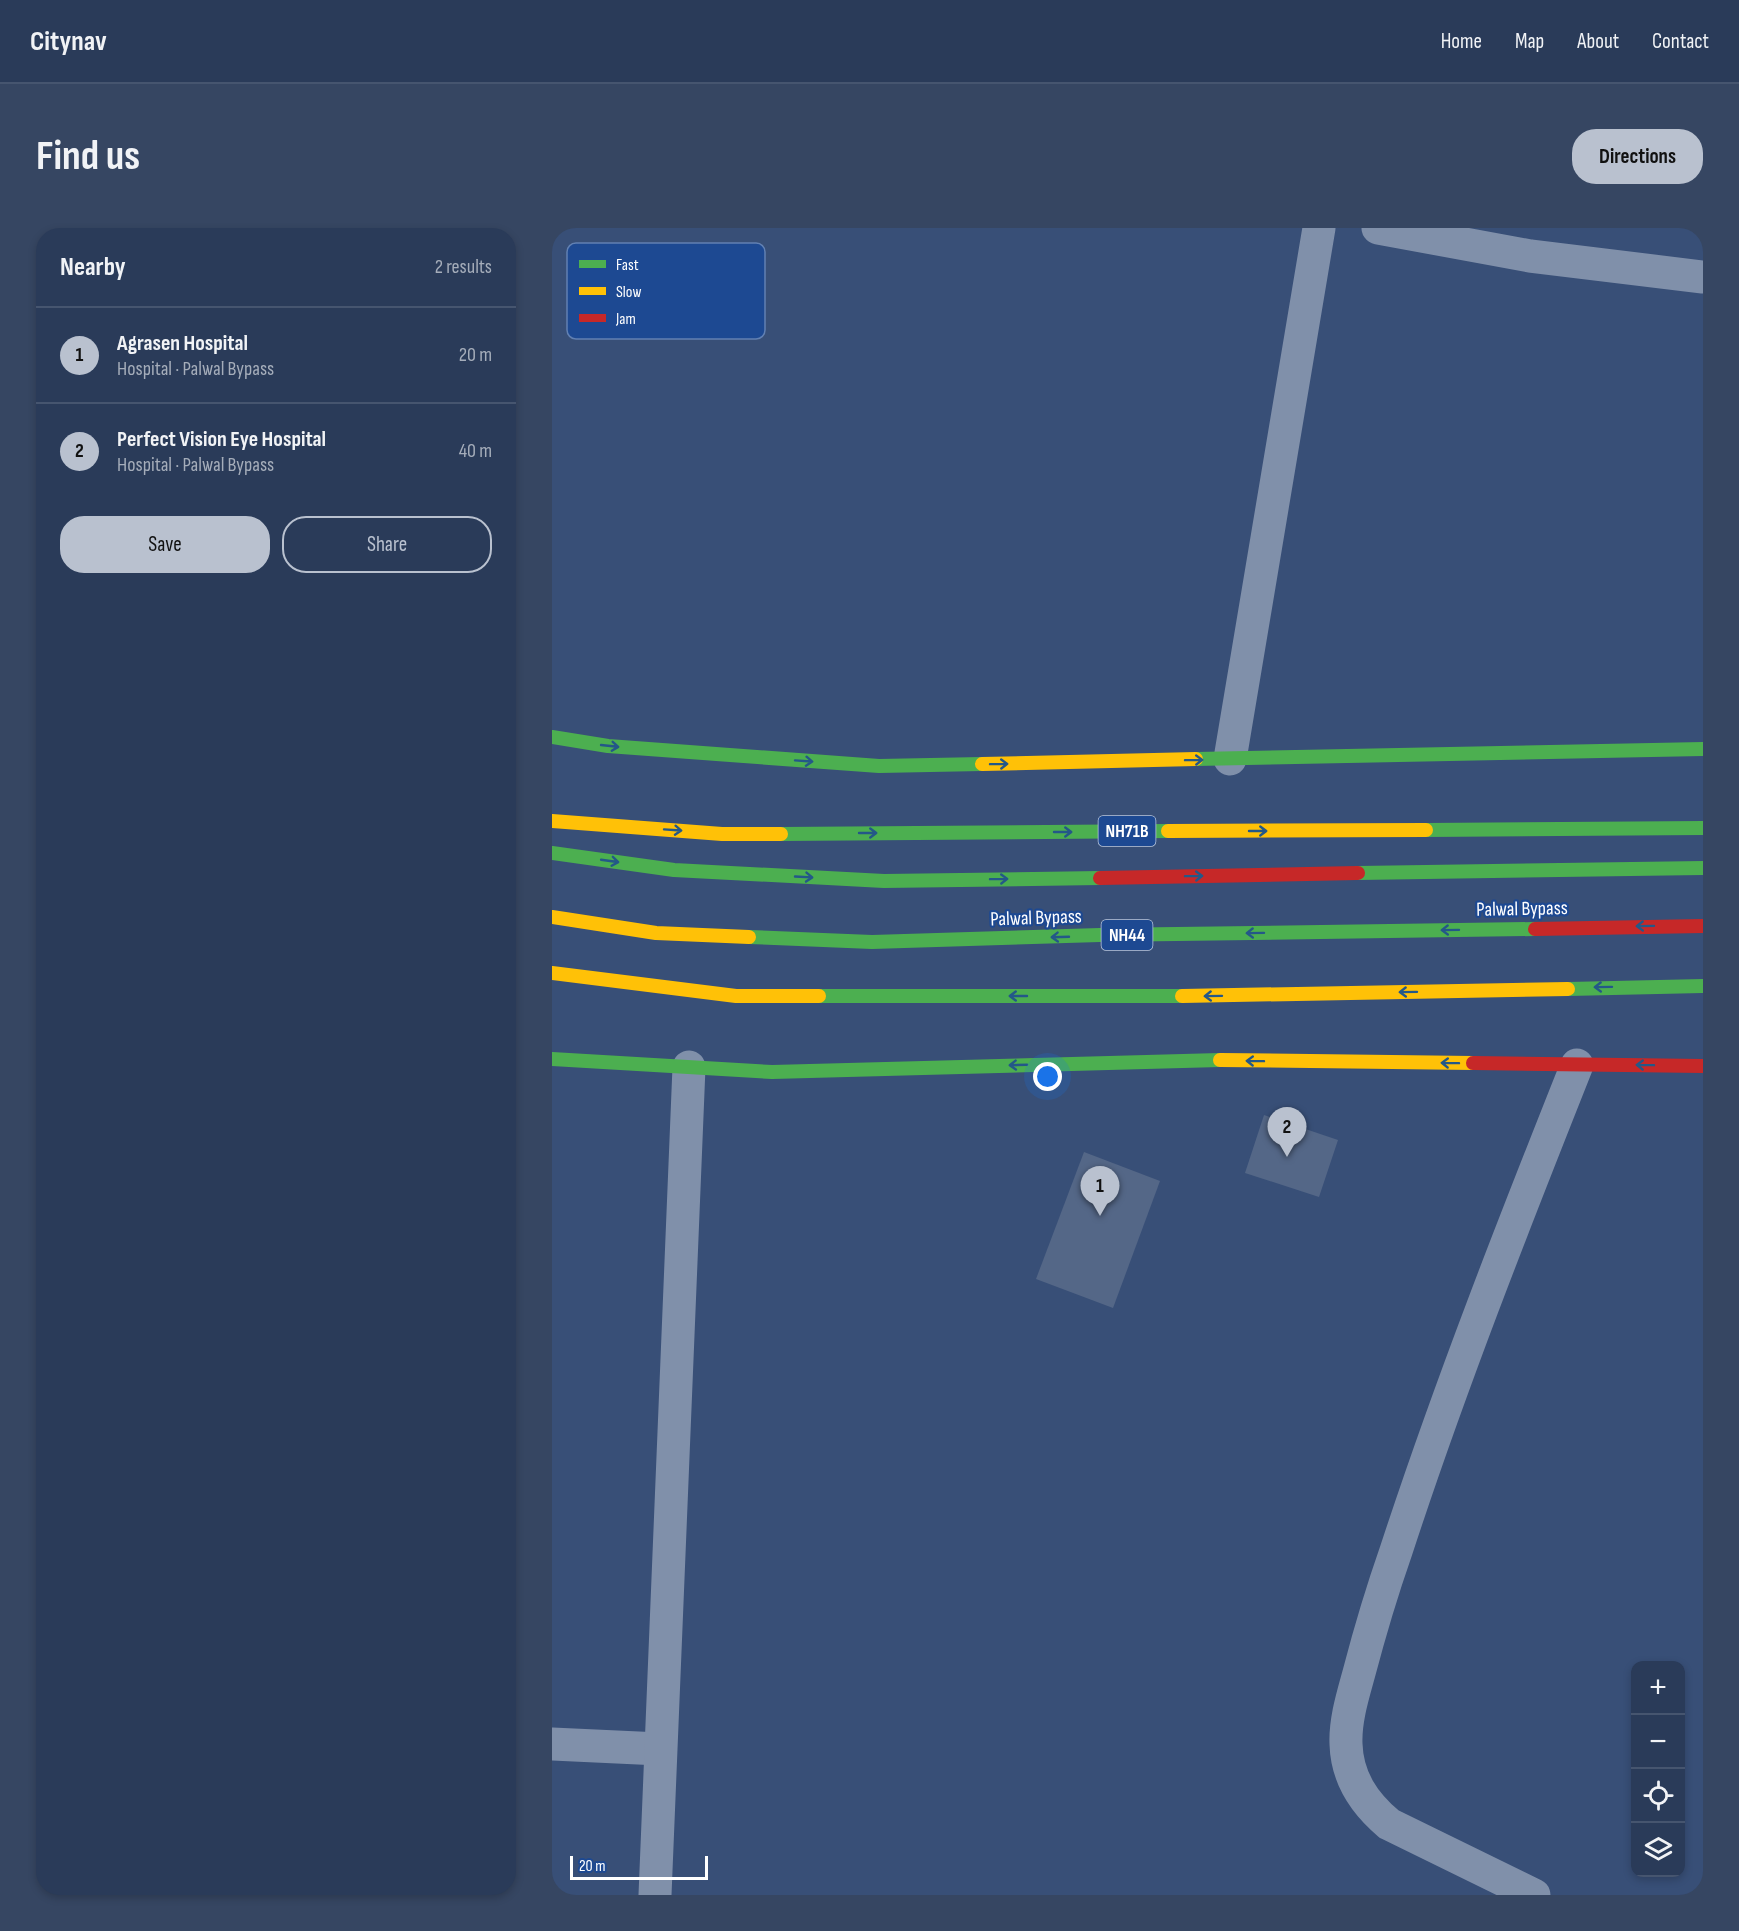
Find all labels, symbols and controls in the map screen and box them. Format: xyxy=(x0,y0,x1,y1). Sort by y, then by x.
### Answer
text: Citynav xyxy=(30,25,107,58)
text: Home xyxy=(1441,29,1482,54)
text: Map xyxy=(1515,29,1544,54)
text: About xyxy=(1577,29,1619,54)
text: Contact xyxy=(1652,29,1709,54)
button: Directions xyxy=(1572,129,1703,184)
text: Find us xyxy=(36,131,140,182)
legend xyxy=(567,243,765,339)
text: Nearby xyxy=(60,252,126,283)
text: 2 results xyxy=(435,255,492,279)
text: Fast xyxy=(616,256,639,275)
text: Slow xyxy=(616,283,641,302)
text: Jam xyxy=(615,310,636,329)
text: Agrasen Hospital xyxy=(117,330,248,357)
text: 1 xyxy=(76,343,83,367)
text: 20 m xyxy=(459,343,492,367)
text: Hospital · Palwal Bypass xyxy=(117,357,274,381)
text: Perfect Vision Eye Hospital xyxy=(117,426,326,453)
text: 2 xyxy=(75,439,84,463)
text: 40 m xyxy=(459,439,492,463)
text: Hospital · Palwal Bypass xyxy=(117,453,274,477)
button: Save xyxy=(60,516,270,573)
button: Share xyxy=(282,516,492,573)
one-way arrow xyxy=(599,741,619,752)
one-way arrow xyxy=(1183,754,1203,766)
one-way arrow xyxy=(794,755,814,766)
one-way arrow xyxy=(988,758,1008,769)
road number: NH71B xyxy=(1098,816,1156,846)
one-way arrow xyxy=(663,825,683,836)
one-way arrow xyxy=(1247,825,1267,837)
one-way arrow xyxy=(1052,826,1072,838)
one-way arrow xyxy=(857,827,877,839)
one-way arrow xyxy=(600,856,619,867)
one-way arrow xyxy=(1184,870,1204,882)
one-way arrow xyxy=(794,871,814,882)
one-way arrow xyxy=(989,873,1009,885)
street label: Palwal Bypass xyxy=(1476,896,1568,922)
street label: Palwal Bypass xyxy=(990,904,1082,932)
road number: NH44 xyxy=(1102,920,1152,950)
one-way arrow xyxy=(1635,921,1655,932)
one-way arrow xyxy=(1440,924,1460,935)
one-way arrow xyxy=(1245,927,1265,939)
one-way arrow xyxy=(1050,931,1070,942)
one-way arrow xyxy=(1593,981,1613,993)
one-way arrow xyxy=(1398,986,1418,997)
one-way arrow xyxy=(1008,990,1028,1002)
one-way arrow xyxy=(1203,990,1223,1002)
one-way arrow xyxy=(1245,1055,1265,1067)
one-way arrow xyxy=(1440,1057,1460,1069)
one-way arrow xyxy=(1008,1059,1028,1070)
one-way arrow xyxy=(1635,1060,1655,1071)
your location xyxy=(1033,1062,1062,1091)
pin: 2 xyxy=(1268,1108,1306,1157)
pin: 1 xyxy=(1080,1166,1120,1216)
map controls xyxy=(1631,1661,1685,1877)
button: + xyxy=(1631,1661,1685,1715)
button: − xyxy=(1631,1715,1685,1769)
button: locate xyxy=(1631,1769,1685,1823)
button: layers xyxy=(1631,1823,1685,1877)
scale bar xyxy=(570,1853,708,1880)
text: 20 m xyxy=(579,1857,606,1876)

